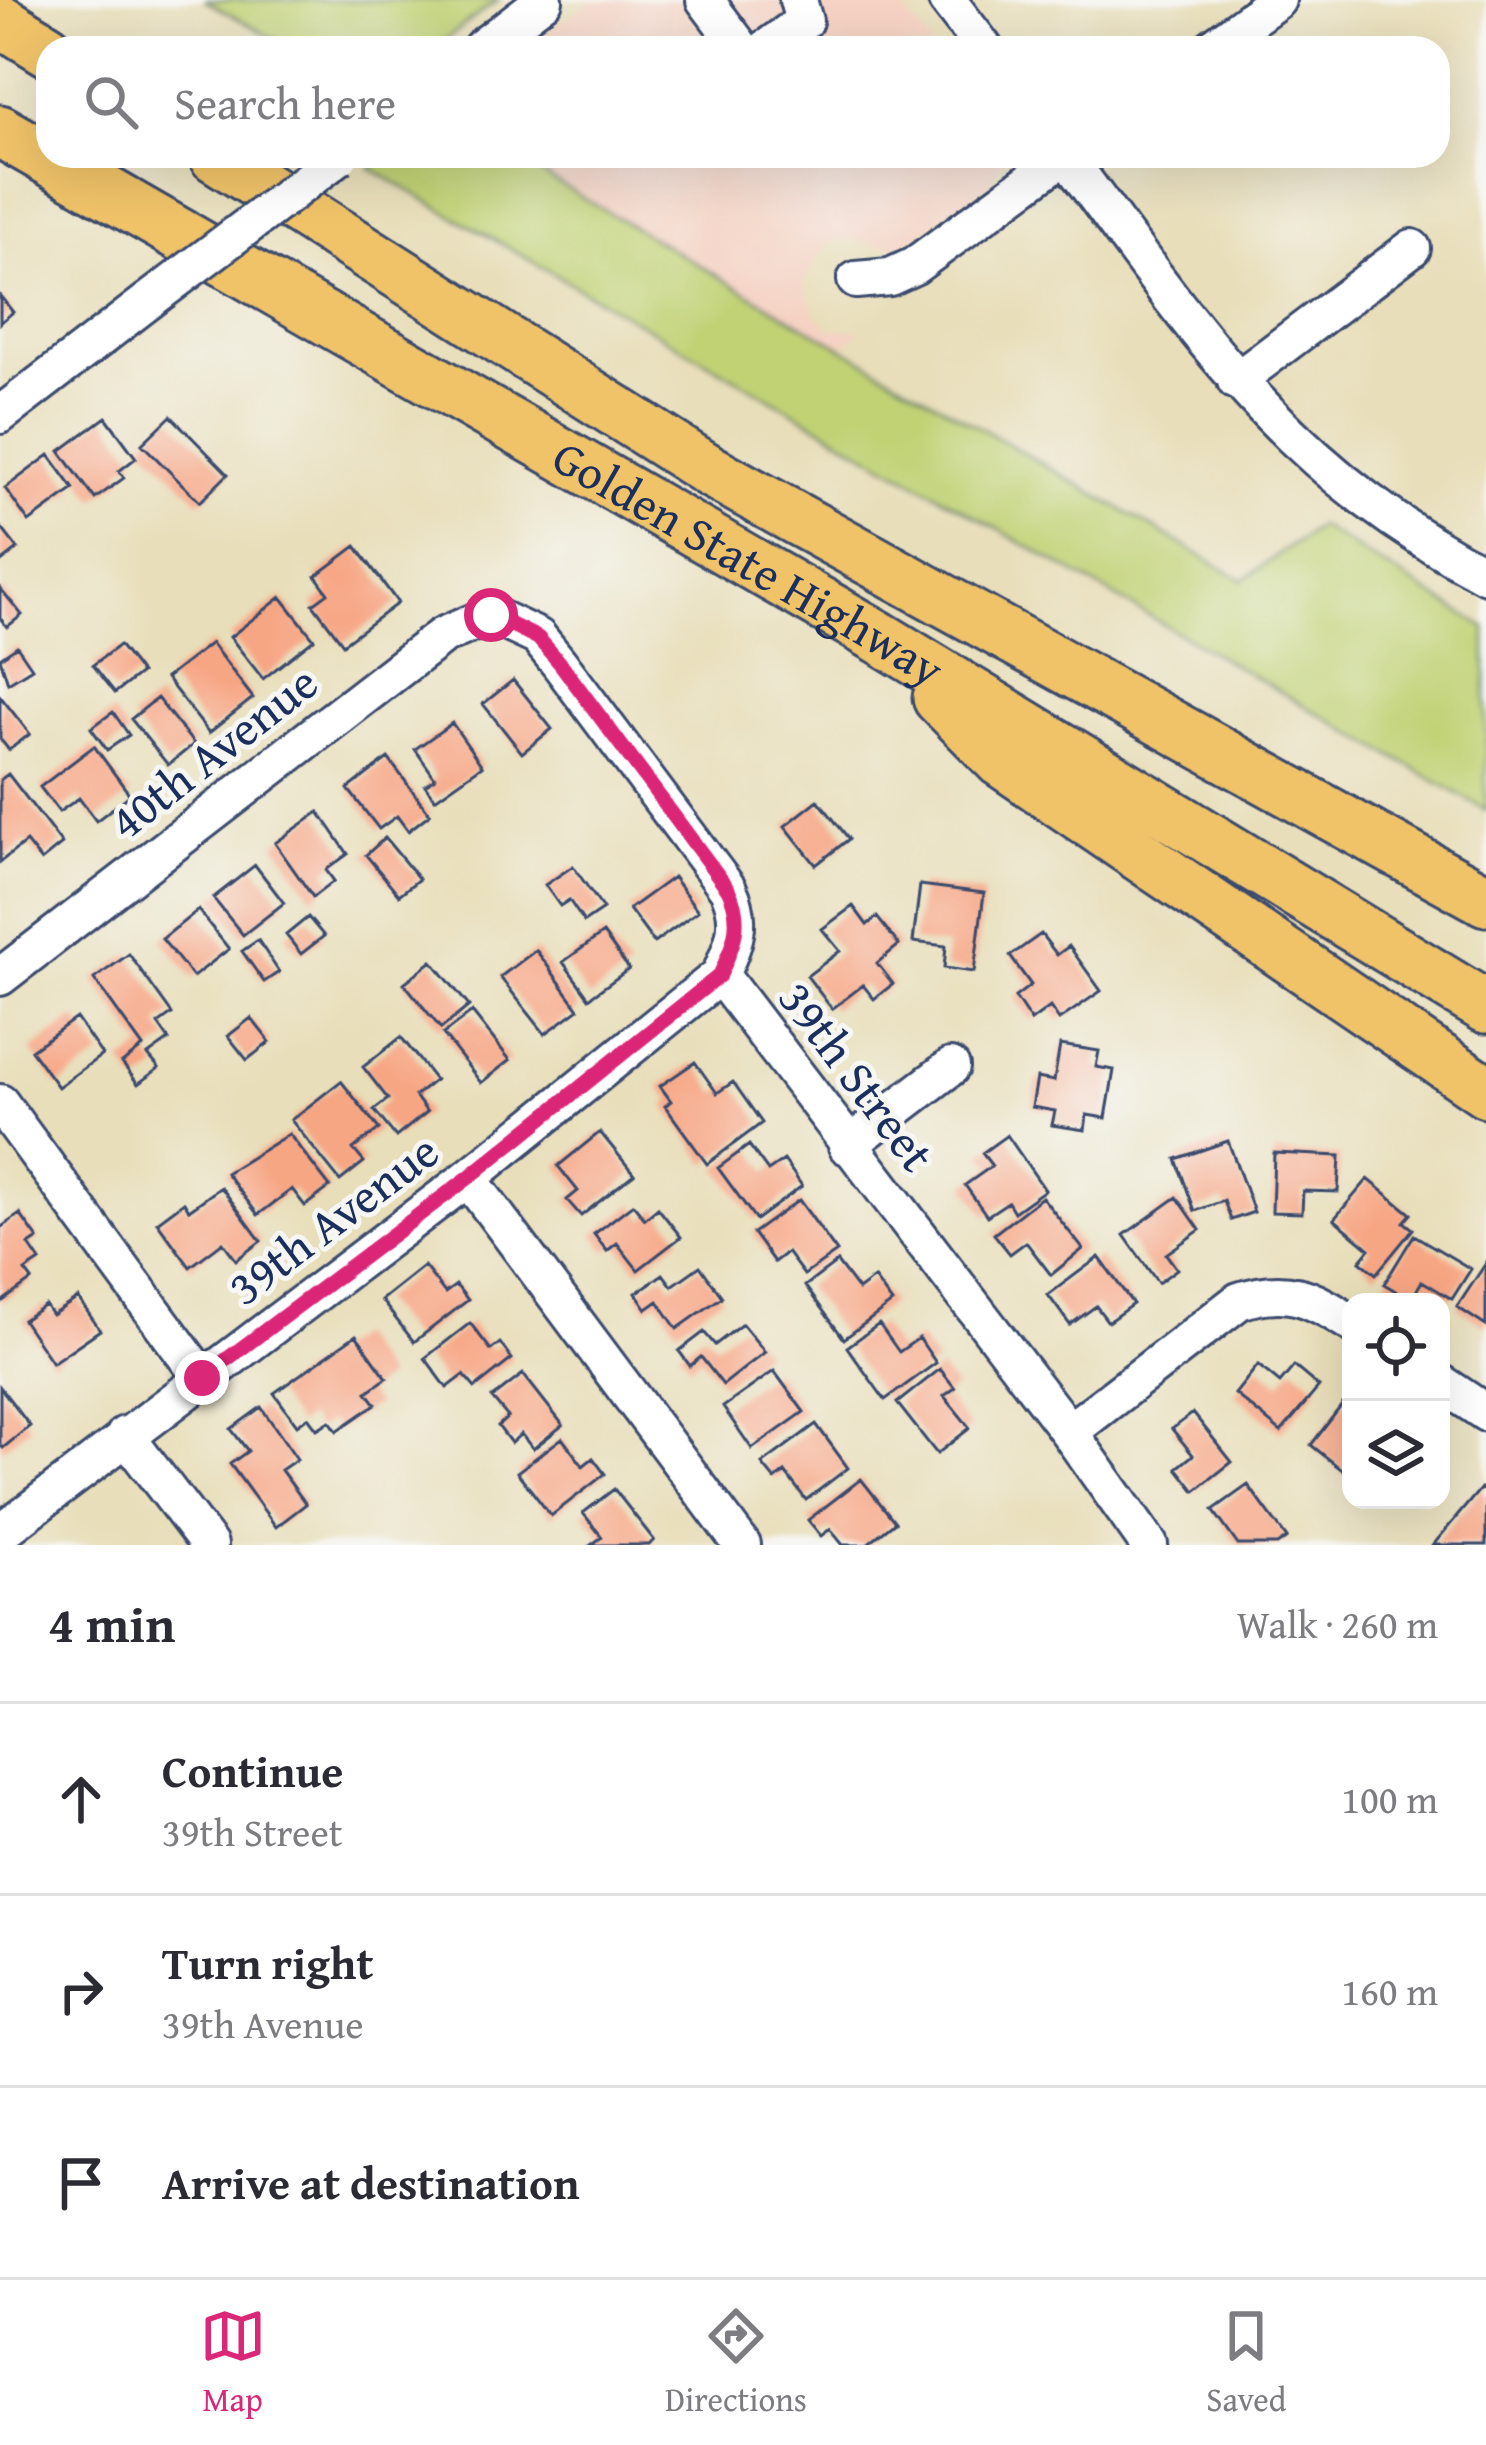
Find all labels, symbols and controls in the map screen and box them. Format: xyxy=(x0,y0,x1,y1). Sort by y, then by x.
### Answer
search box xyxy=(36,36,1450,168)
icon: search xyxy=(78,69,144,135)
text: Search here xyxy=(174,70,396,135)
street label: Golden State Highway xyxy=(540,421,958,704)
route start xyxy=(464,588,518,642)
street label: 40th Avenue xyxy=(93,647,332,856)
street label: 39th Street xyxy=(762,966,953,1186)
street label: 39th Avenue xyxy=(212,1116,453,1322)
map controls xyxy=(1342,1293,1450,1509)
button: locate xyxy=(1342,1293,1450,1401)
route end xyxy=(175,1351,229,1405)
button: layers xyxy=(1342,1401,1450,1509)
text: 4 min xyxy=(48,1586,175,1661)
text: Walk · 260 m xyxy=(1237,1595,1438,1652)
text: Continue xyxy=(162,1738,343,1803)
icon: ahead xyxy=(48,1766,114,1832)
text: 100 m xyxy=(1341,1770,1438,1827)
text: 39th Street xyxy=(162,1803,342,1860)
text: Turn right xyxy=(162,1930,374,1995)
icon: right xyxy=(48,1958,114,2024)
text: 160 m xyxy=(1341,1962,1438,2019)
text: 39th Avenue xyxy=(162,1995,364,2052)
icon: arrive xyxy=(48,2150,114,2216)
text: Arrive at destination xyxy=(162,2150,580,2215)
tab: Map xyxy=(200,2303,266,2423)
tab: Directions xyxy=(665,2303,807,2423)
tab: Saved xyxy=(1206,2303,1286,2423)

